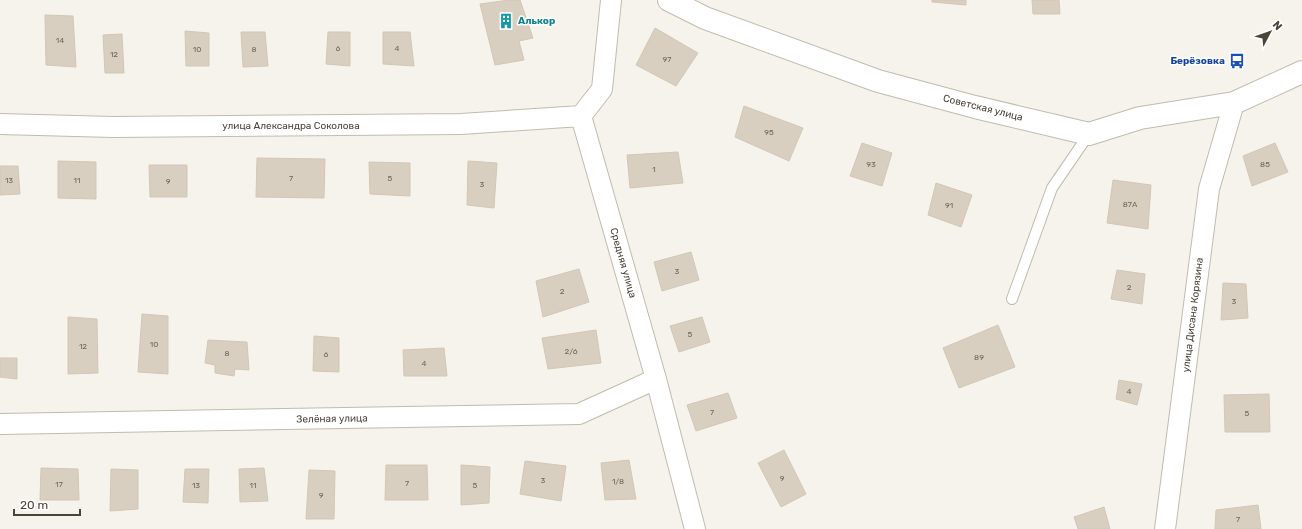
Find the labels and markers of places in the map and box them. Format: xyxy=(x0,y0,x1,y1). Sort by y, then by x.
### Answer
building icon: Алькор xyxy=(497,12,515,30)
place label: Алькор xyxy=(518,15,555,27)
bus stop icon: Берёзовка xyxy=(1228,52,1246,70)
place label: Берёзовка xyxy=(1171,55,1225,67)

